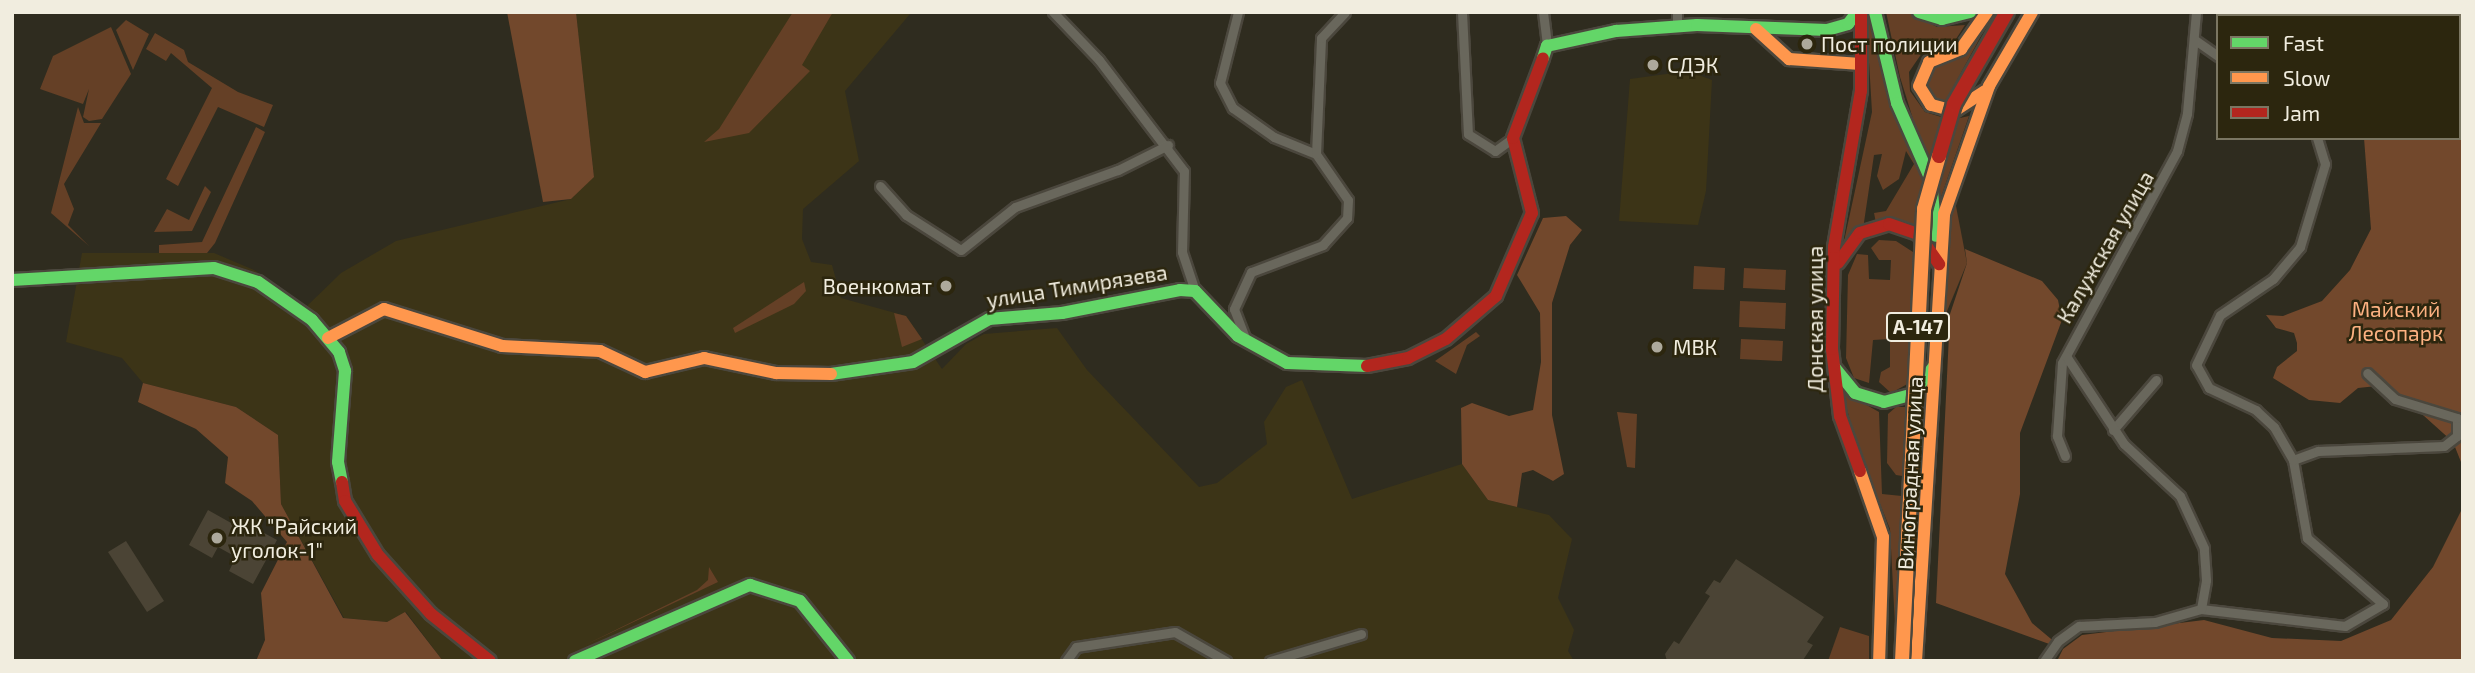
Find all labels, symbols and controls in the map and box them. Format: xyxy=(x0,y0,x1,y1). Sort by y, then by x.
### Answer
legend xyxy=(2216,14,2461,140)
text: Fast xyxy=(2283,30,2324,55)
place label: Пост полиции xyxy=(1821,31,1957,57)
marker: Пост полиции xyxy=(1799,36,1815,52)
place label: СДЭК xyxy=(1667,52,1718,78)
marker: СДЭК xyxy=(1645,57,1661,73)
text: Slow xyxy=(2283,65,2330,90)
text: Jam xyxy=(2283,100,2320,125)
street label: Калужская улица xyxy=(2051,166,2159,328)
street label: Донская улица xyxy=(1802,246,1828,392)
street label: улица Тимирязева xyxy=(985,259,1169,313)
place label: Военкомат xyxy=(823,273,932,299)
marker: Военкомат xyxy=(938,278,954,294)
park label: Майский Лесопарк xyxy=(2349,296,2443,346)
road number: А-147 xyxy=(1885,312,1951,342)
place label: МВК xyxy=(1673,334,1717,360)
marker: МВК xyxy=(1647,337,1667,357)
street label: Виноградная улица xyxy=(1892,375,1928,571)
place label: ЖК "Райский уголок-1" xyxy=(231,513,357,563)
marker: ЖК "Райский уголок-1" xyxy=(209,530,225,546)

